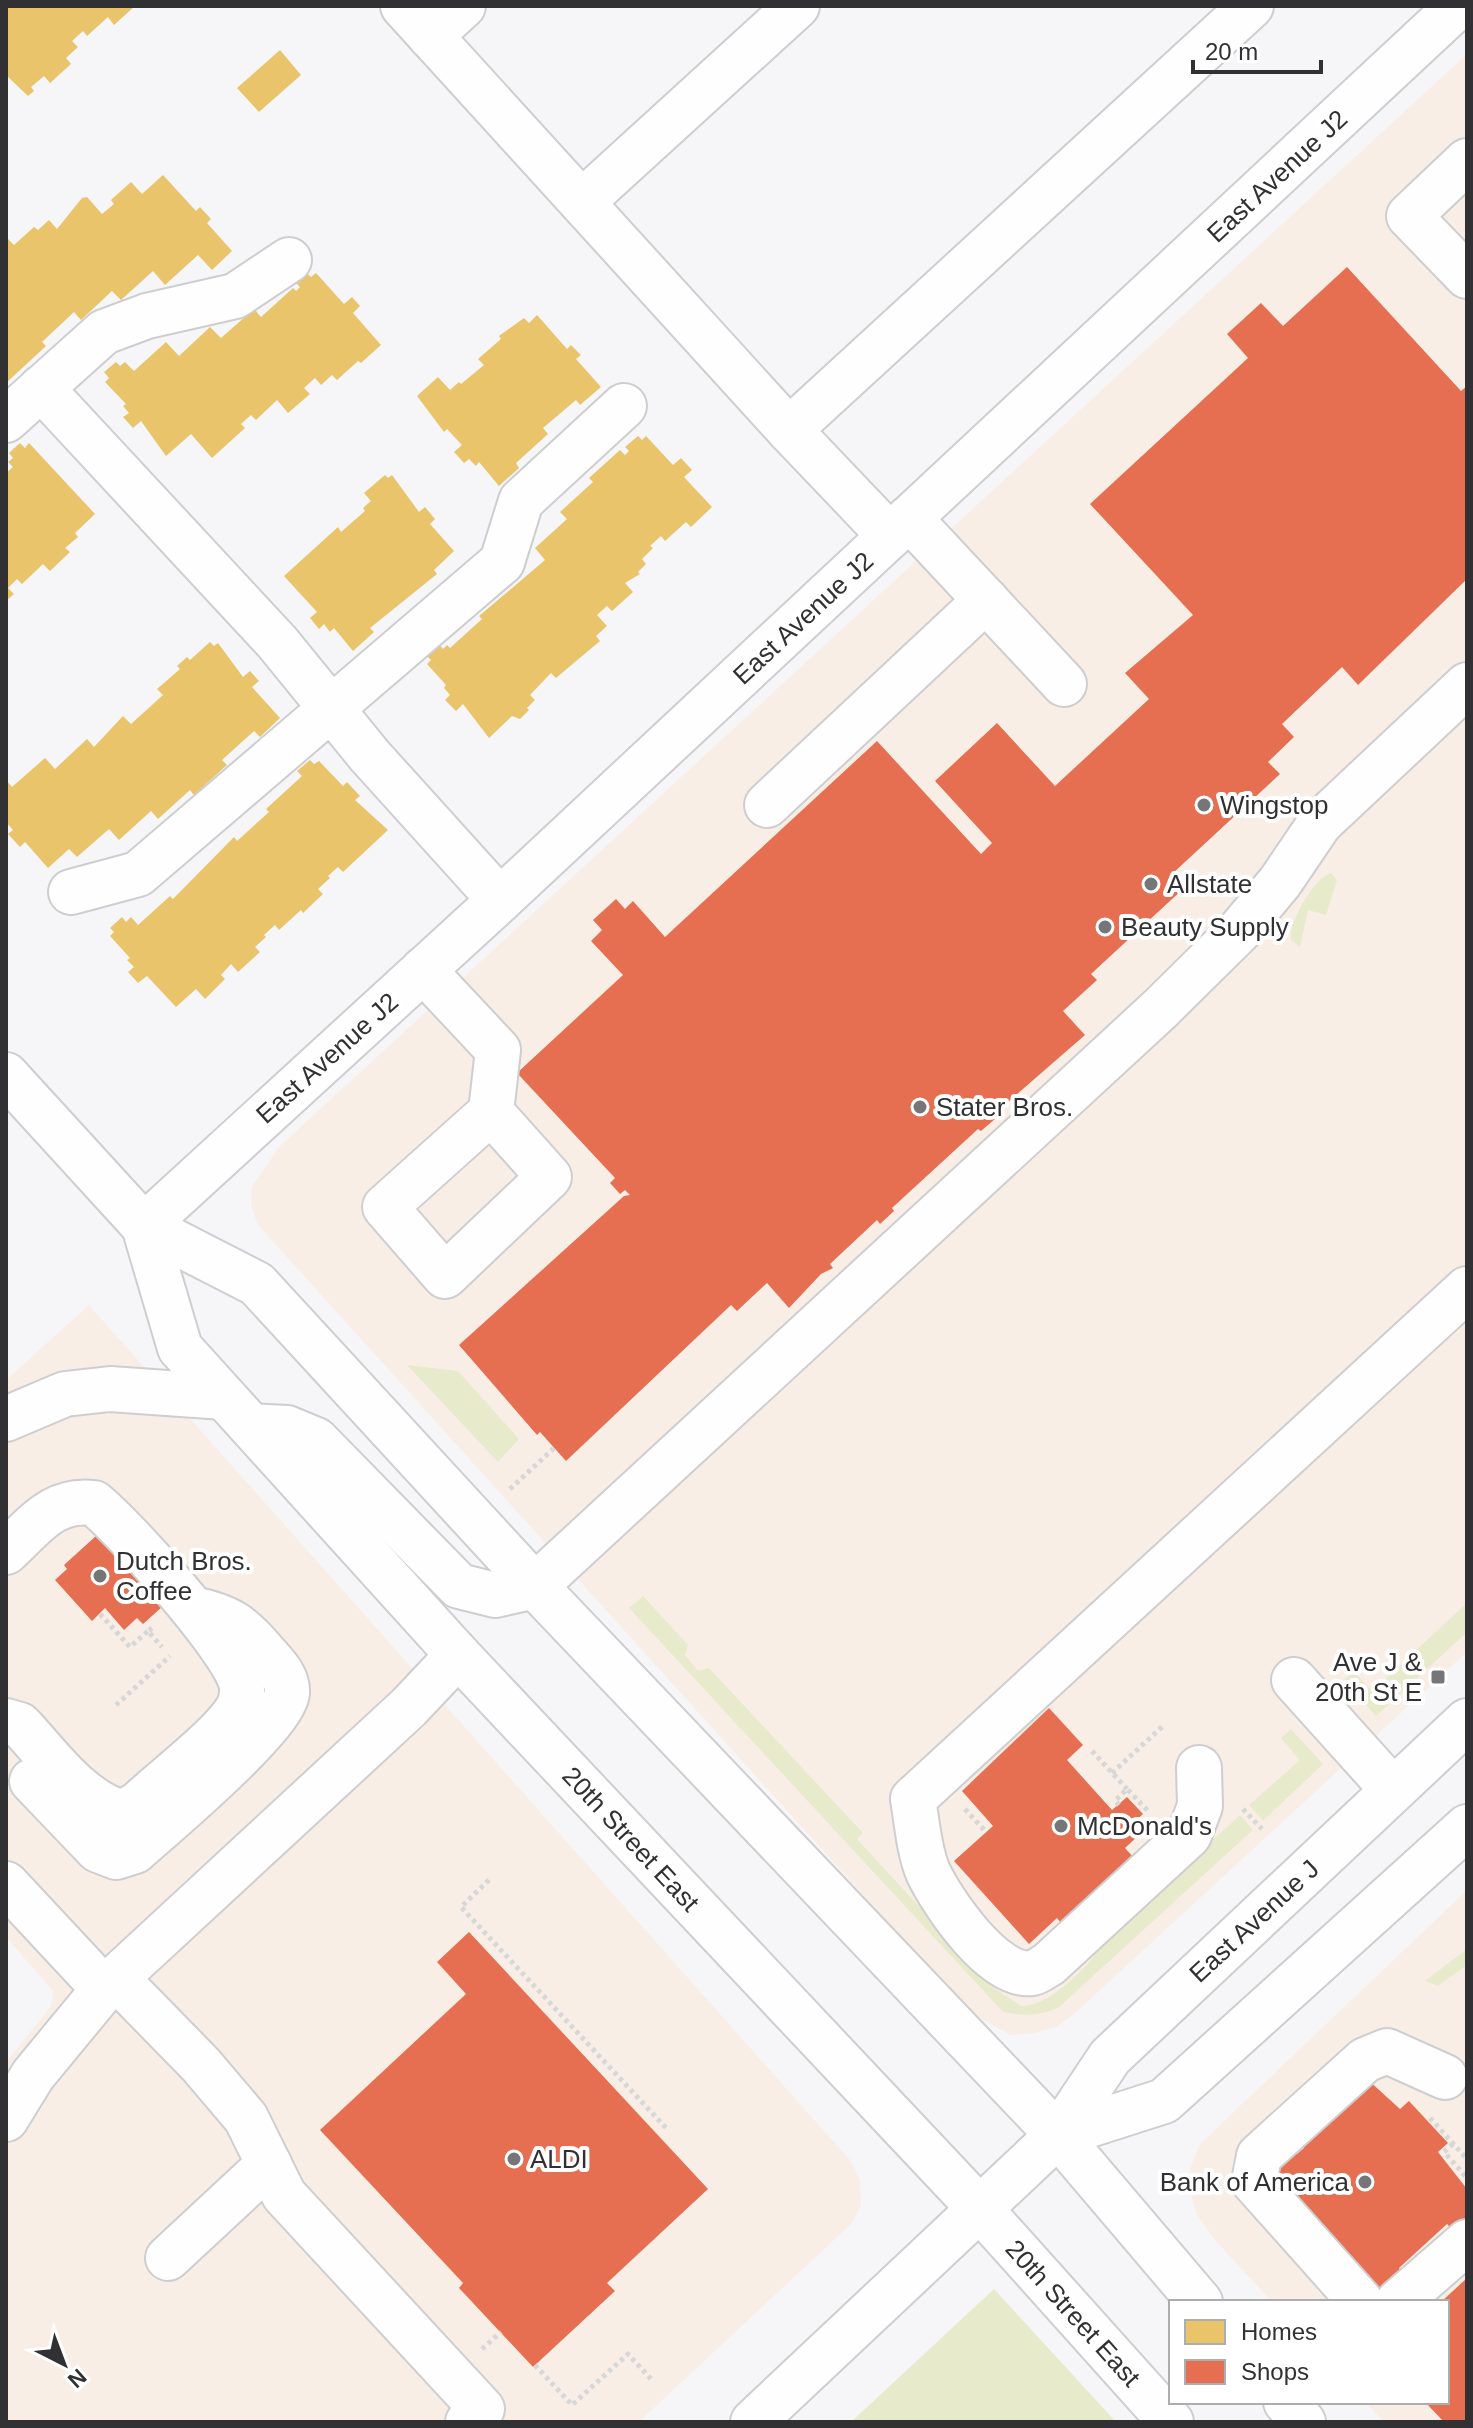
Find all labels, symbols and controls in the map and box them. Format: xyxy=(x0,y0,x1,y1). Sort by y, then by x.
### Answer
scale bar xyxy=(1193,24,1321,74)
text: 20 m xyxy=(1205,38,1258,65)
street label: East Avenue J2 xyxy=(1201,104,1353,248)
street label: East Avenue J2 xyxy=(727,546,879,690)
place label: Wingstop xyxy=(1220,790,1328,820)
marker: Wingstop xyxy=(1195,796,1213,814)
place label: Allstate xyxy=(1167,869,1252,899)
marker: Allstate xyxy=(1142,875,1160,893)
place label: Beauty Supply xyxy=(1121,912,1289,942)
marker: Beauty Supply xyxy=(1096,918,1114,936)
street label: East Avenue J2 xyxy=(250,987,404,1129)
place label: Stater Bros. xyxy=(936,1092,1073,1122)
marker: Stater Bros. xyxy=(911,1098,929,1116)
place label: Dutch Bros. Coffee xyxy=(116,1546,252,1606)
marker: Dutch Bros. Coffee xyxy=(91,1567,109,1585)
place label: Ave J & 20th St E xyxy=(1315,1647,1422,1707)
marker: Ave J & 20th St E xyxy=(1429,1668,1447,1686)
street label: 20th Street East xyxy=(556,1761,706,1918)
place label: McDonald's xyxy=(1077,1811,1212,1841)
marker: McDonald's xyxy=(1052,1817,1070,1835)
street label: East Avenue J xyxy=(1183,1854,1325,1988)
place label: ALDI xyxy=(530,2144,588,2174)
marker: ALDI xyxy=(505,2150,523,2168)
place label: Bank of America xyxy=(1160,2167,1350,2197)
marker: Bank of America xyxy=(1356,2173,1374,2191)
street label: 20th Street East xyxy=(999,2234,1147,2393)
legend xyxy=(1169,2300,1449,2404)
text: Homes xyxy=(1241,2318,1317,2345)
north arrow xyxy=(24,2324,104,2404)
text: Shops xyxy=(1241,2358,1309,2385)
text: N xyxy=(63,2364,91,2393)

